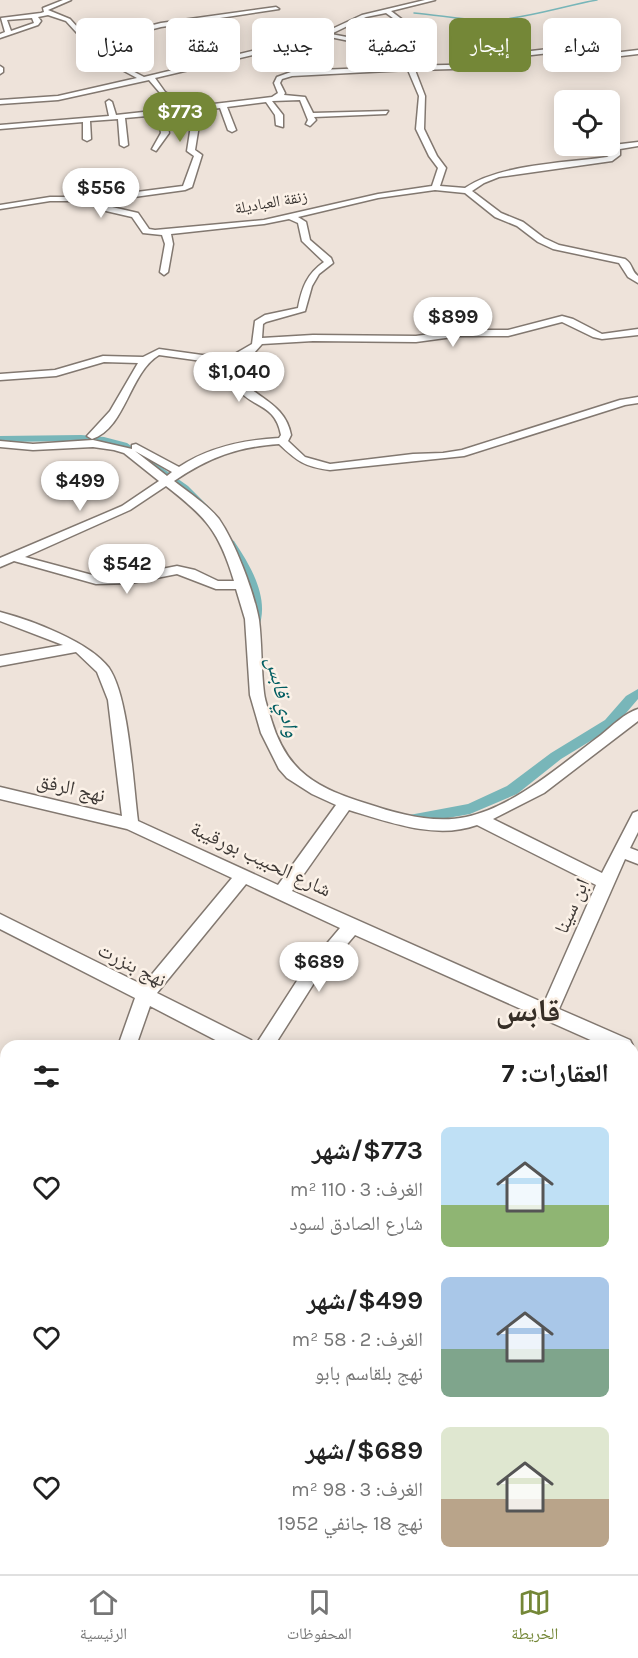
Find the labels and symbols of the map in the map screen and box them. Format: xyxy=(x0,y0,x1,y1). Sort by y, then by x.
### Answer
pin: $773 xyxy=(144,92,216,143)
pin: $556 xyxy=(65,168,137,219)
street label: زنقة العباديلة xyxy=(233,186,309,218)
pin: $899 xyxy=(417,297,489,348)
pin: $1,040 xyxy=(190,352,288,403)
pin: $499 xyxy=(44,461,116,512)
pin: $542 xyxy=(91,544,163,595)
water label: وادي قابس xyxy=(257,654,305,741)
street label: نهج الرفق xyxy=(34,769,107,808)
street label: شارع الحبيب بورقيبة xyxy=(187,816,335,903)
street label: ابن سينا xyxy=(550,875,594,937)
street label: نهج بنزرت xyxy=(93,938,170,993)
pin: $689 xyxy=(283,942,355,993)
district label: قابس xyxy=(496,992,560,1029)

